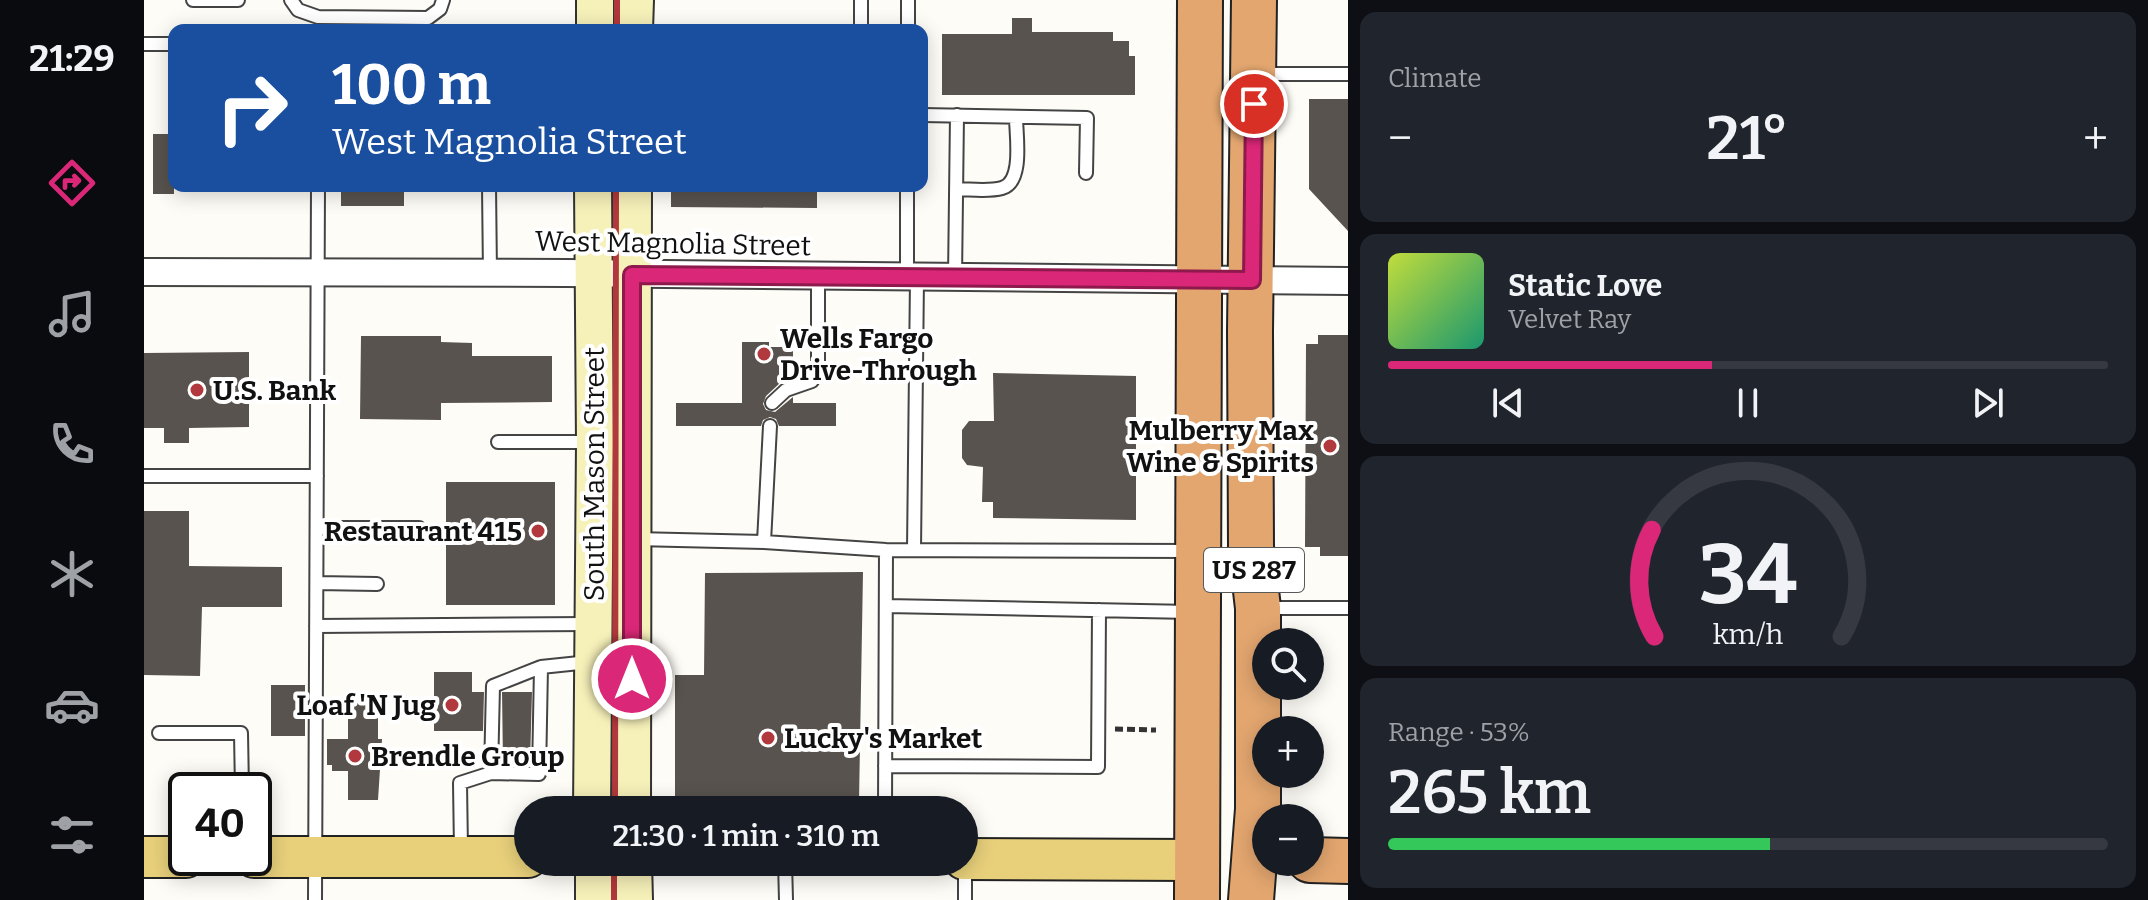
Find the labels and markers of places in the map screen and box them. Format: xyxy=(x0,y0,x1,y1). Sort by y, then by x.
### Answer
pin xyxy=(1220,70,1288,138)
place label: Wells Fargo Drive-Through xyxy=(780,322,977,387)
marker: Wells Fargo Drive-Through xyxy=(755,345,773,363)
place label: U.S. Bank xyxy=(213,374,337,407)
marker: U.S. Bank xyxy=(188,381,206,399)
place label: Mulberry Max Wine & Spirits xyxy=(1127,414,1314,479)
marker: Mulberry Max Wine & Spirits xyxy=(1321,437,1339,455)
place label: Restaurant 415 xyxy=(324,515,522,548)
marker: Restaurant 415 xyxy=(529,522,547,540)
place label: Loaf 'N Jug xyxy=(296,689,436,722)
marker: Loaf 'N Jug xyxy=(443,696,461,714)
place label: Lucky's Market xyxy=(784,722,982,755)
marker: Lucky's Market xyxy=(759,729,777,747)
place label: Brendle Group xyxy=(371,740,564,773)
marker: Brendle Group xyxy=(346,747,364,765)

